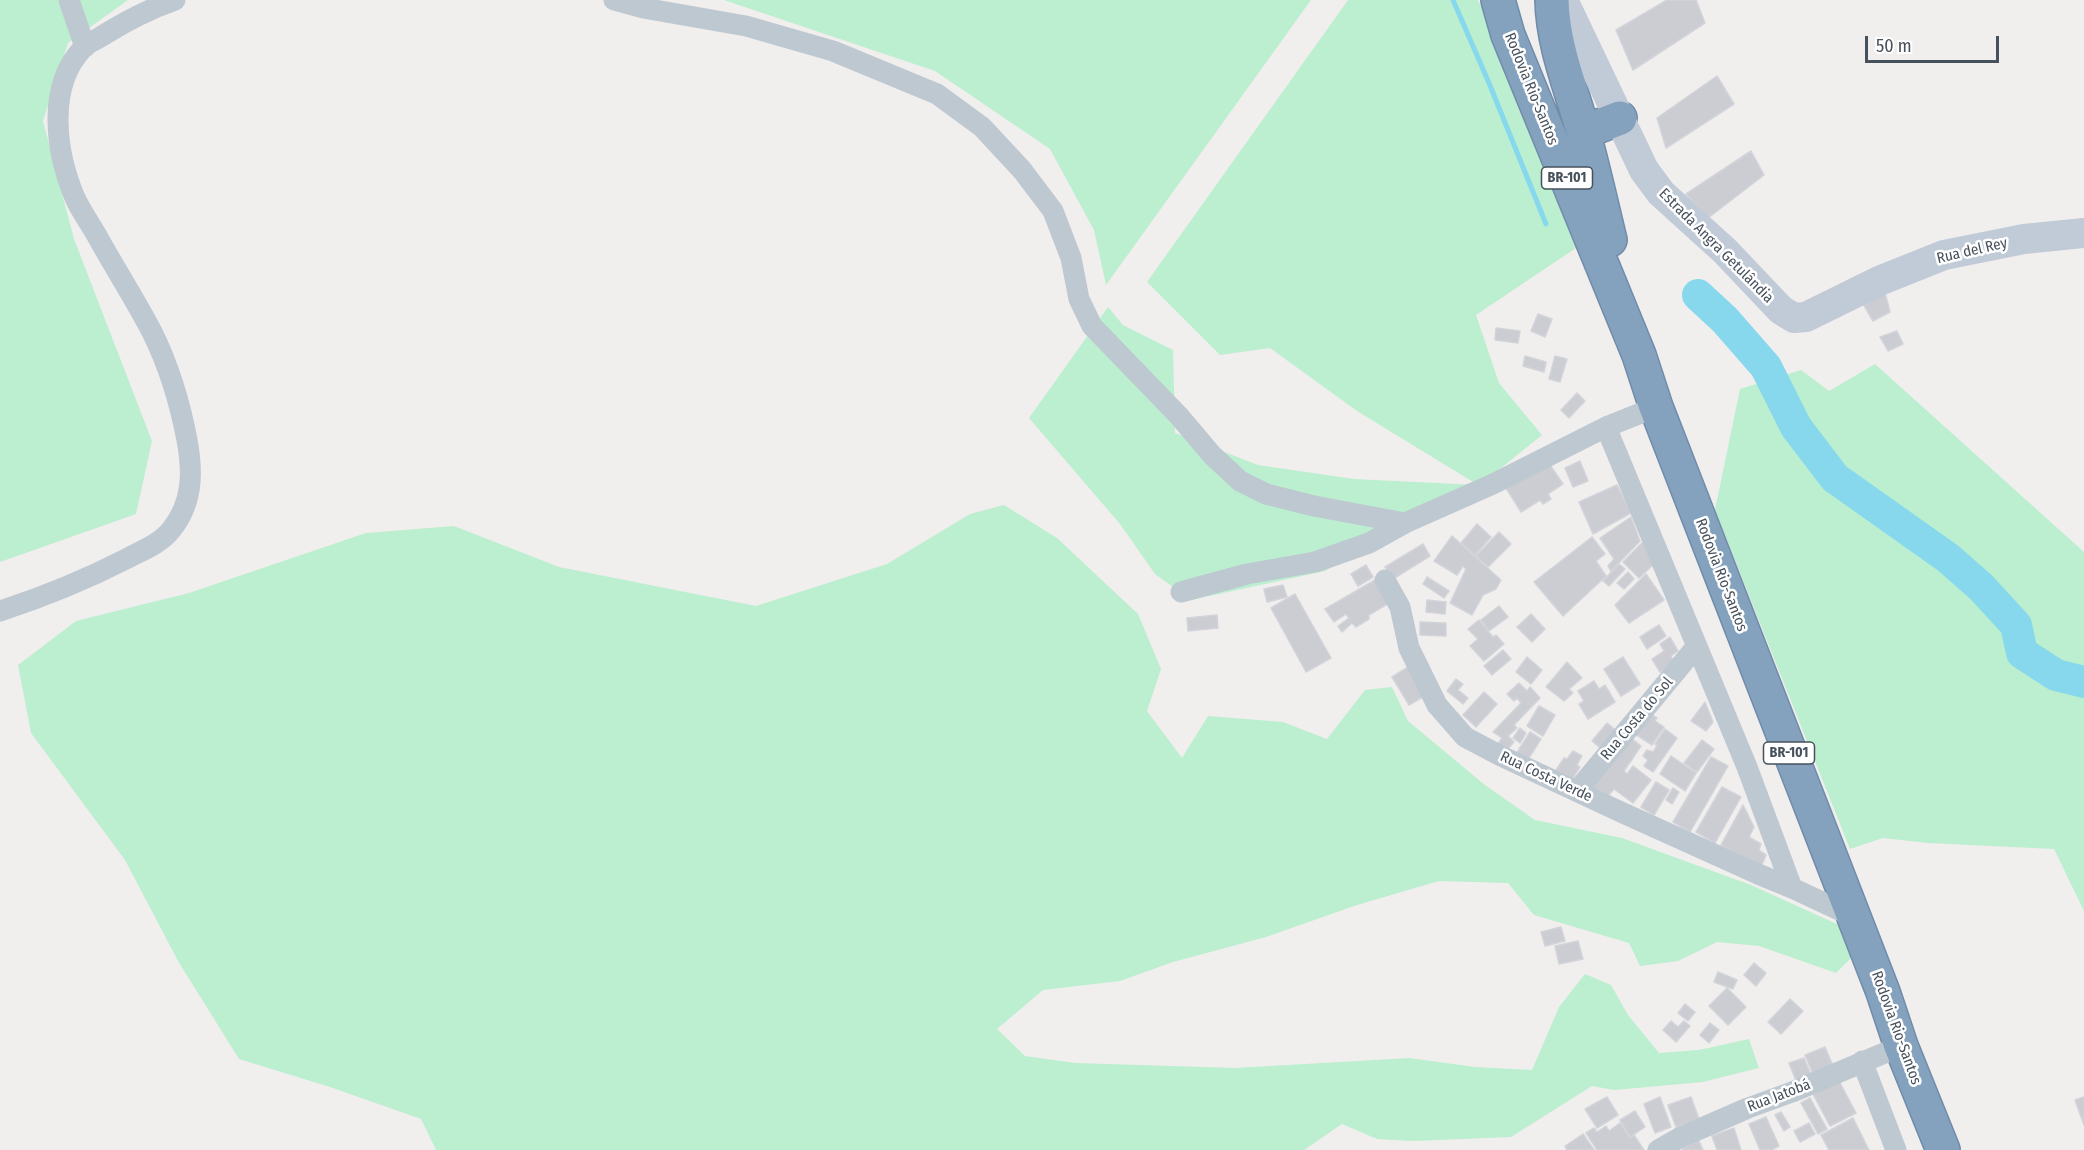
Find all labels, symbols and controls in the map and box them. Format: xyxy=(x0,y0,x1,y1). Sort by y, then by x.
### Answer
scale bar xyxy=(1868,24,2002,62)
street label: Rodovia Rio-Santos xyxy=(1500,30,1562,148)
text: 50 m xyxy=(1876,35,1912,57)
road number: BR-101 xyxy=(1542,167,1592,189)
street label: Estrada Angra Getulândia xyxy=(1655,185,1777,307)
street label: Rua del Rey xyxy=(1935,234,2009,268)
street label: Rodovia Rio-Santos xyxy=(1691,516,1751,634)
street label: Rua Costa do Sol xyxy=(1597,674,1677,764)
road number: BR-101 xyxy=(1764,742,1814,764)
street label: Rua Costa Verde xyxy=(1497,748,1595,806)
street label: Rodovia Rio-Santos xyxy=(1867,969,1925,1087)
street label: Rua Jatobá xyxy=(1745,1076,1813,1116)

